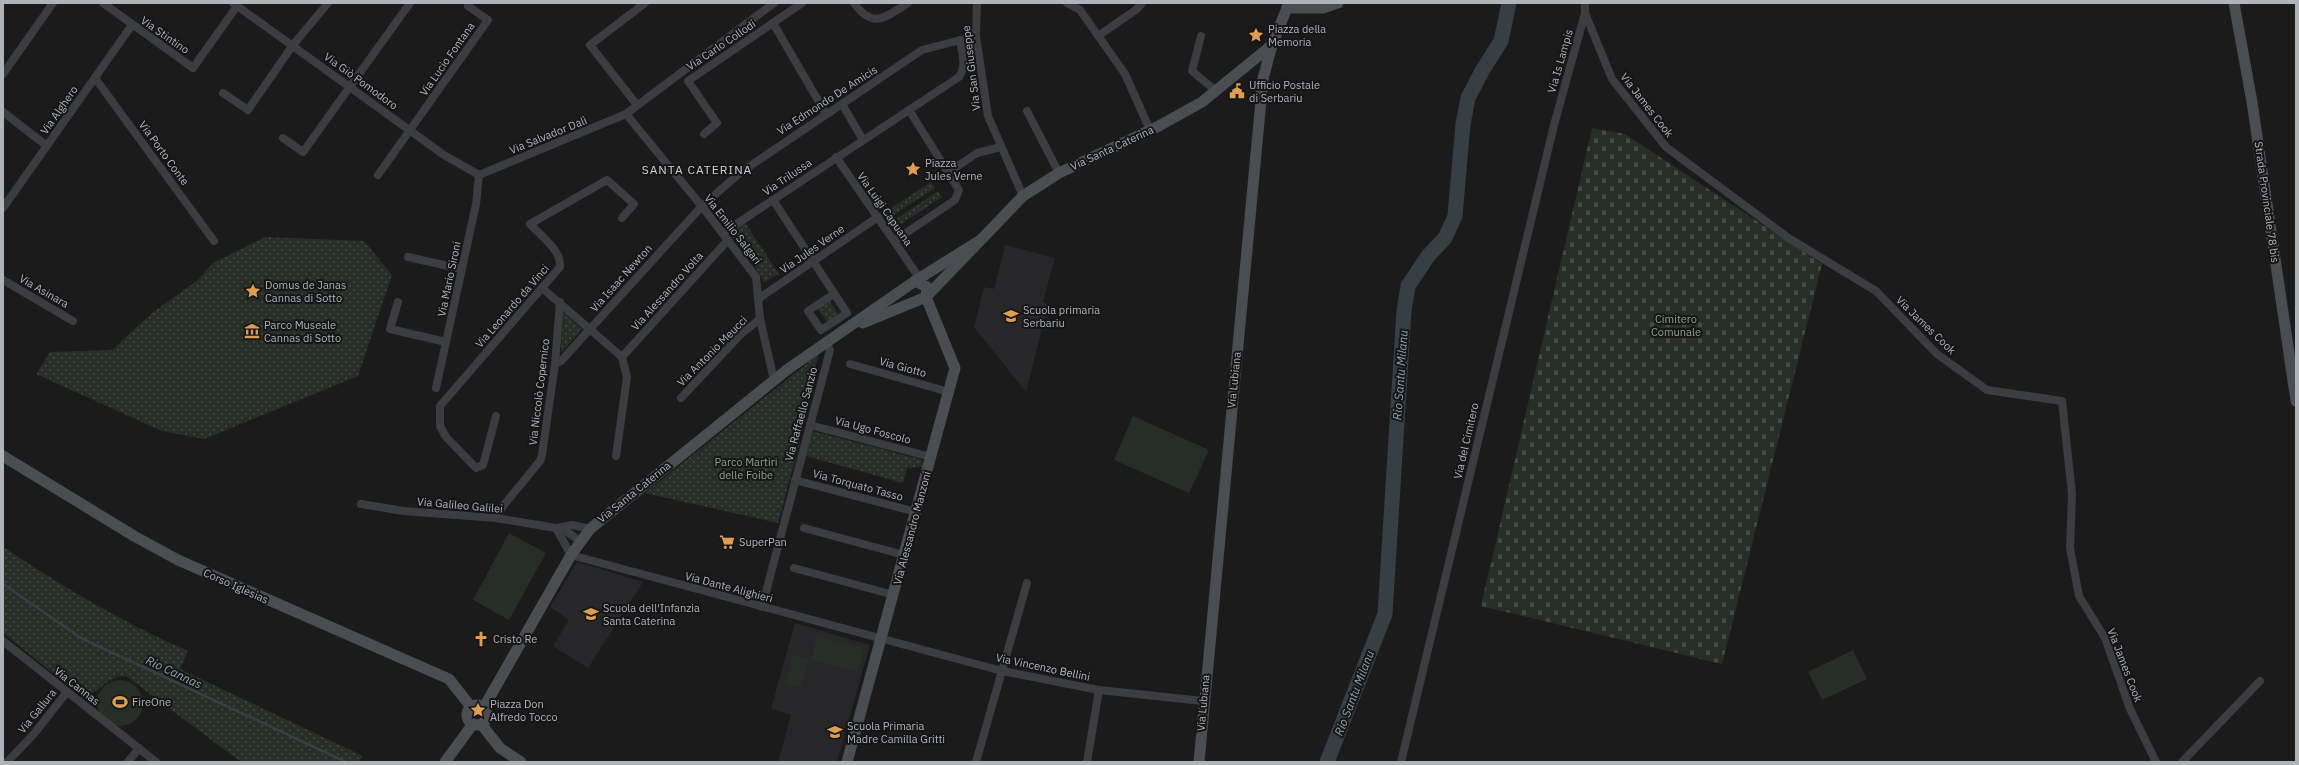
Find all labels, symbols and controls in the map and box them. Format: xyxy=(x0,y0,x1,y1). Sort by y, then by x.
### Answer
street label: Via Stintino xyxy=(138,13,192,57)
street label: Via Carlo Collodi xyxy=(684,17,758,73)
street label: Via Lucio Fontana xyxy=(416,19,478,99)
place label: Piazza della Memoria xyxy=(1268,22,1326,49)
street label: Via San Giuseppe xyxy=(959,25,983,111)
place icon: Piazza della Memoria xyxy=(1247,26,1265,44)
street label: Via Is Lampis xyxy=(1544,27,1576,95)
street label: Via Giò Pomodoro xyxy=(321,49,401,113)
street label: Via Edmondo De Amicis xyxy=(774,62,880,138)
street label: Via James Cook xyxy=(1617,70,1677,140)
place label: Ufficio Postale di Serbariu xyxy=(1249,78,1320,105)
public building icon: Ufficio Postale di Serbariu xyxy=(1228,82,1246,100)
street label: Via Alghero xyxy=(37,83,81,137)
street label: Via Salvador Dalì xyxy=(507,113,589,157)
street label: Via Porto Conte xyxy=(136,118,192,188)
street label: Via Santa Caterina xyxy=(1068,123,1156,173)
street label: Strada Provinciale 78 bis xyxy=(2252,141,2282,263)
street label: Via Trilussa xyxy=(760,155,814,199)
place label: Piazza Jules Verne xyxy=(925,156,983,183)
place icon: Piazza Jules Verne xyxy=(904,160,922,178)
district label: SANTA CATERINA xyxy=(642,162,752,177)
street label: Via Luigi Capuana xyxy=(854,169,916,249)
street label: Via Emilio Salgari xyxy=(701,191,765,267)
street label: Via Jules Verne xyxy=(777,222,847,276)
street label: Via Mario Sironi xyxy=(434,240,464,318)
street label: Via Isaac Newton xyxy=(587,241,655,315)
street label: Via Alessandro Volta xyxy=(628,249,706,333)
street label: Via Leonardo da Vinci xyxy=(472,262,552,350)
street label: Via Asinara xyxy=(17,271,71,311)
place label: Domus de Janas Cannas di Sotto xyxy=(265,278,346,305)
place icon: Domus de Janas Cannas di Sotto xyxy=(244,282,262,300)
street label: Via James Cook xyxy=(1893,293,1959,357)
place label: Scuola primaria Serbariu xyxy=(1023,303,1100,330)
school or university icon: Scuola primaria Serbariu xyxy=(1002,307,1020,325)
park label: Cimitero Comunale xyxy=(1651,312,1701,339)
street label: Via Antonio Meucci xyxy=(674,313,750,389)
place label: Parco Museale Cannas di Sotto xyxy=(264,318,341,345)
museum icon: Parco Museale Cannas di Sotto xyxy=(243,322,261,340)
water label: Rio Santu Milanu xyxy=(1389,329,1411,421)
street label: Via Niccolò Copernico xyxy=(526,338,552,446)
street label: Via Lubiana xyxy=(1224,351,1244,409)
street label: Via Giotto xyxy=(878,354,928,380)
street label: Via Raffaello Sanzio xyxy=(782,365,820,463)
street label: Via del Cimitero xyxy=(1450,401,1482,481)
street label: Via Ugo Foscolo xyxy=(834,413,912,447)
park label: Parco Martiri delle Foibe xyxy=(715,455,777,482)
street label: Via Santa Caterina xyxy=(595,458,674,526)
street label: Via Torquato Tasso xyxy=(811,466,905,504)
street label: Via Alessandro Manzoni xyxy=(890,470,934,586)
street label: Via Galileo Galilei xyxy=(417,494,503,516)
supermarket icon: SuperPan xyxy=(718,533,736,551)
place label: SuperPan xyxy=(739,535,787,549)
street label: Corso Iglesias xyxy=(201,565,271,607)
street label: Via Dante Alighieri xyxy=(684,569,774,605)
place label: Scuola dell'Infanzia Santa Caterina xyxy=(603,601,700,628)
school or university icon: Scuola dell'Infanzia Santa Caterina xyxy=(582,605,600,623)
street label: Via James Cook xyxy=(2104,626,2146,704)
church icon: Cristo Re xyxy=(472,630,490,648)
place label: Cristo Re xyxy=(493,632,537,646)
water label: Rio Santu Milanu xyxy=(1331,648,1377,738)
street label: Via Vincenzo Bellini xyxy=(995,650,1091,684)
water label: Rio Cannas xyxy=(143,652,205,692)
street label: Via Cannas xyxy=(51,664,103,708)
street label: Via Lubiana xyxy=(1194,674,1212,732)
street label: Via Gallura xyxy=(15,686,59,736)
sports icon: FireOne xyxy=(111,693,129,711)
place label: FireOne xyxy=(132,695,171,709)
place label: Piazza Don Alfredo Tocco xyxy=(490,697,558,724)
place icon: Piazza Don Alfredo Tocco xyxy=(469,701,487,719)
place label: Scuola Primaria Madre Camilla Gritti xyxy=(847,719,945,746)
school or university icon: Scuola Primaria Madre Camilla Gritti xyxy=(826,723,844,741)

